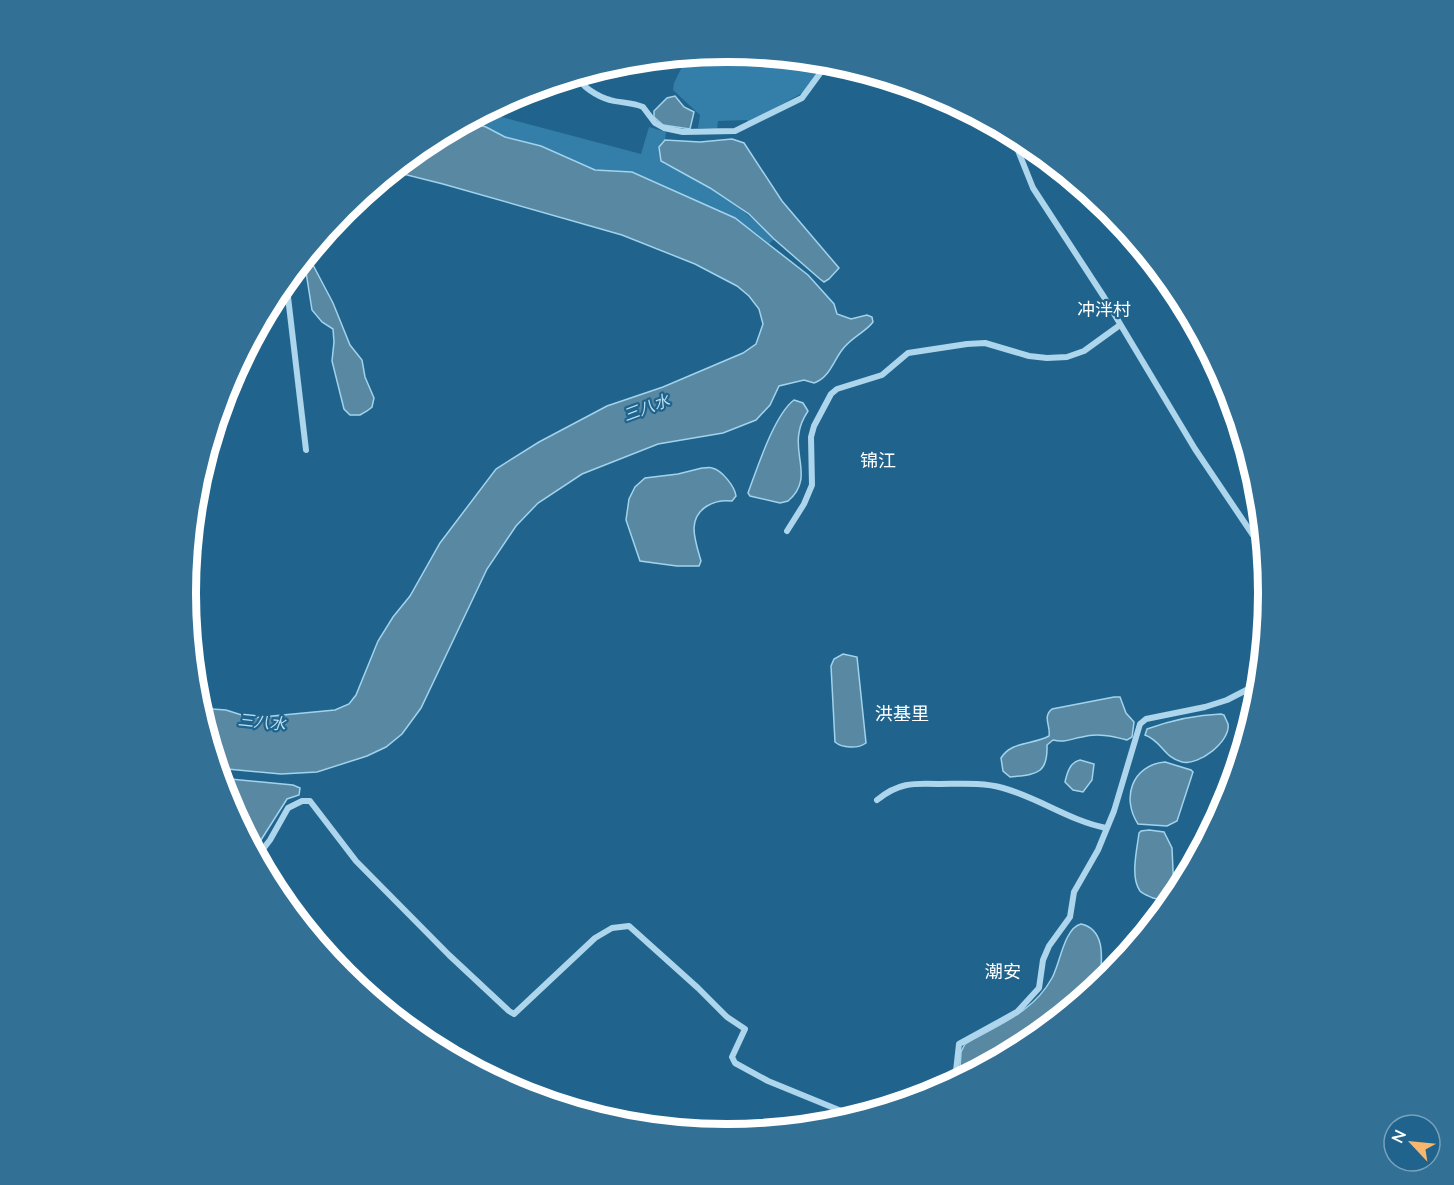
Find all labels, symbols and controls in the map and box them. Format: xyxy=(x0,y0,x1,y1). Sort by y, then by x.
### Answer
district label: 冲泮村 xyxy=(1077,298,1131,320)
water label: 三八水 xyxy=(620,390,673,424)
district label: 锦江 xyxy=(860,449,896,471)
district label: 洪基里 xyxy=(875,702,929,724)
water label: 三八水 xyxy=(237,709,288,733)
district label: 潮安 xyxy=(985,960,1021,982)
north arrow xyxy=(1382,1113,1442,1173)
text: N xyxy=(1387,1127,1409,1146)

